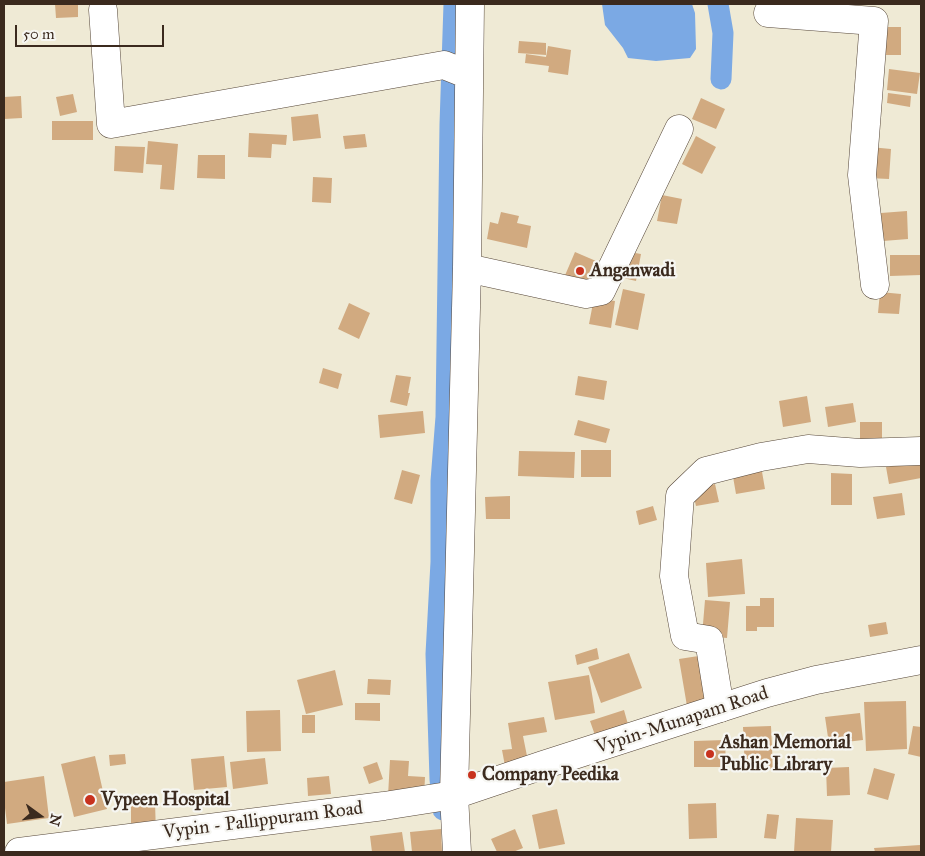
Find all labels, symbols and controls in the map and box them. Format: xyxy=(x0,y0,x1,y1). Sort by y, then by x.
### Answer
scale bar xyxy=(18,15,166,47)
text: 50 m xyxy=(23,25,55,43)
place label: Anganwadi xyxy=(590,260,675,282)
marker: Anganwadi xyxy=(574,265,586,277)
street label: Vypin-Munapam Road xyxy=(593,682,771,760)
place label: Ashan Memorial Public Library xyxy=(720,732,851,776)
marker: Ashan Memorial Public Library xyxy=(704,748,716,760)
place label: Company Peedika xyxy=(482,764,619,786)
marker: Company Peedika xyxy=(466,769,478,781)
place label: Vypeen Hospital xyxy=(101,789,230,811)
north arrow xyxy=(15,791,65,841)
marker: Vypeen Hospital xyxy=(83,793,97,807)
street label: Vypin - Pallippuram Road xyxy=(162,797,364,845)
text: N xyxy=(45,812,65,828)

